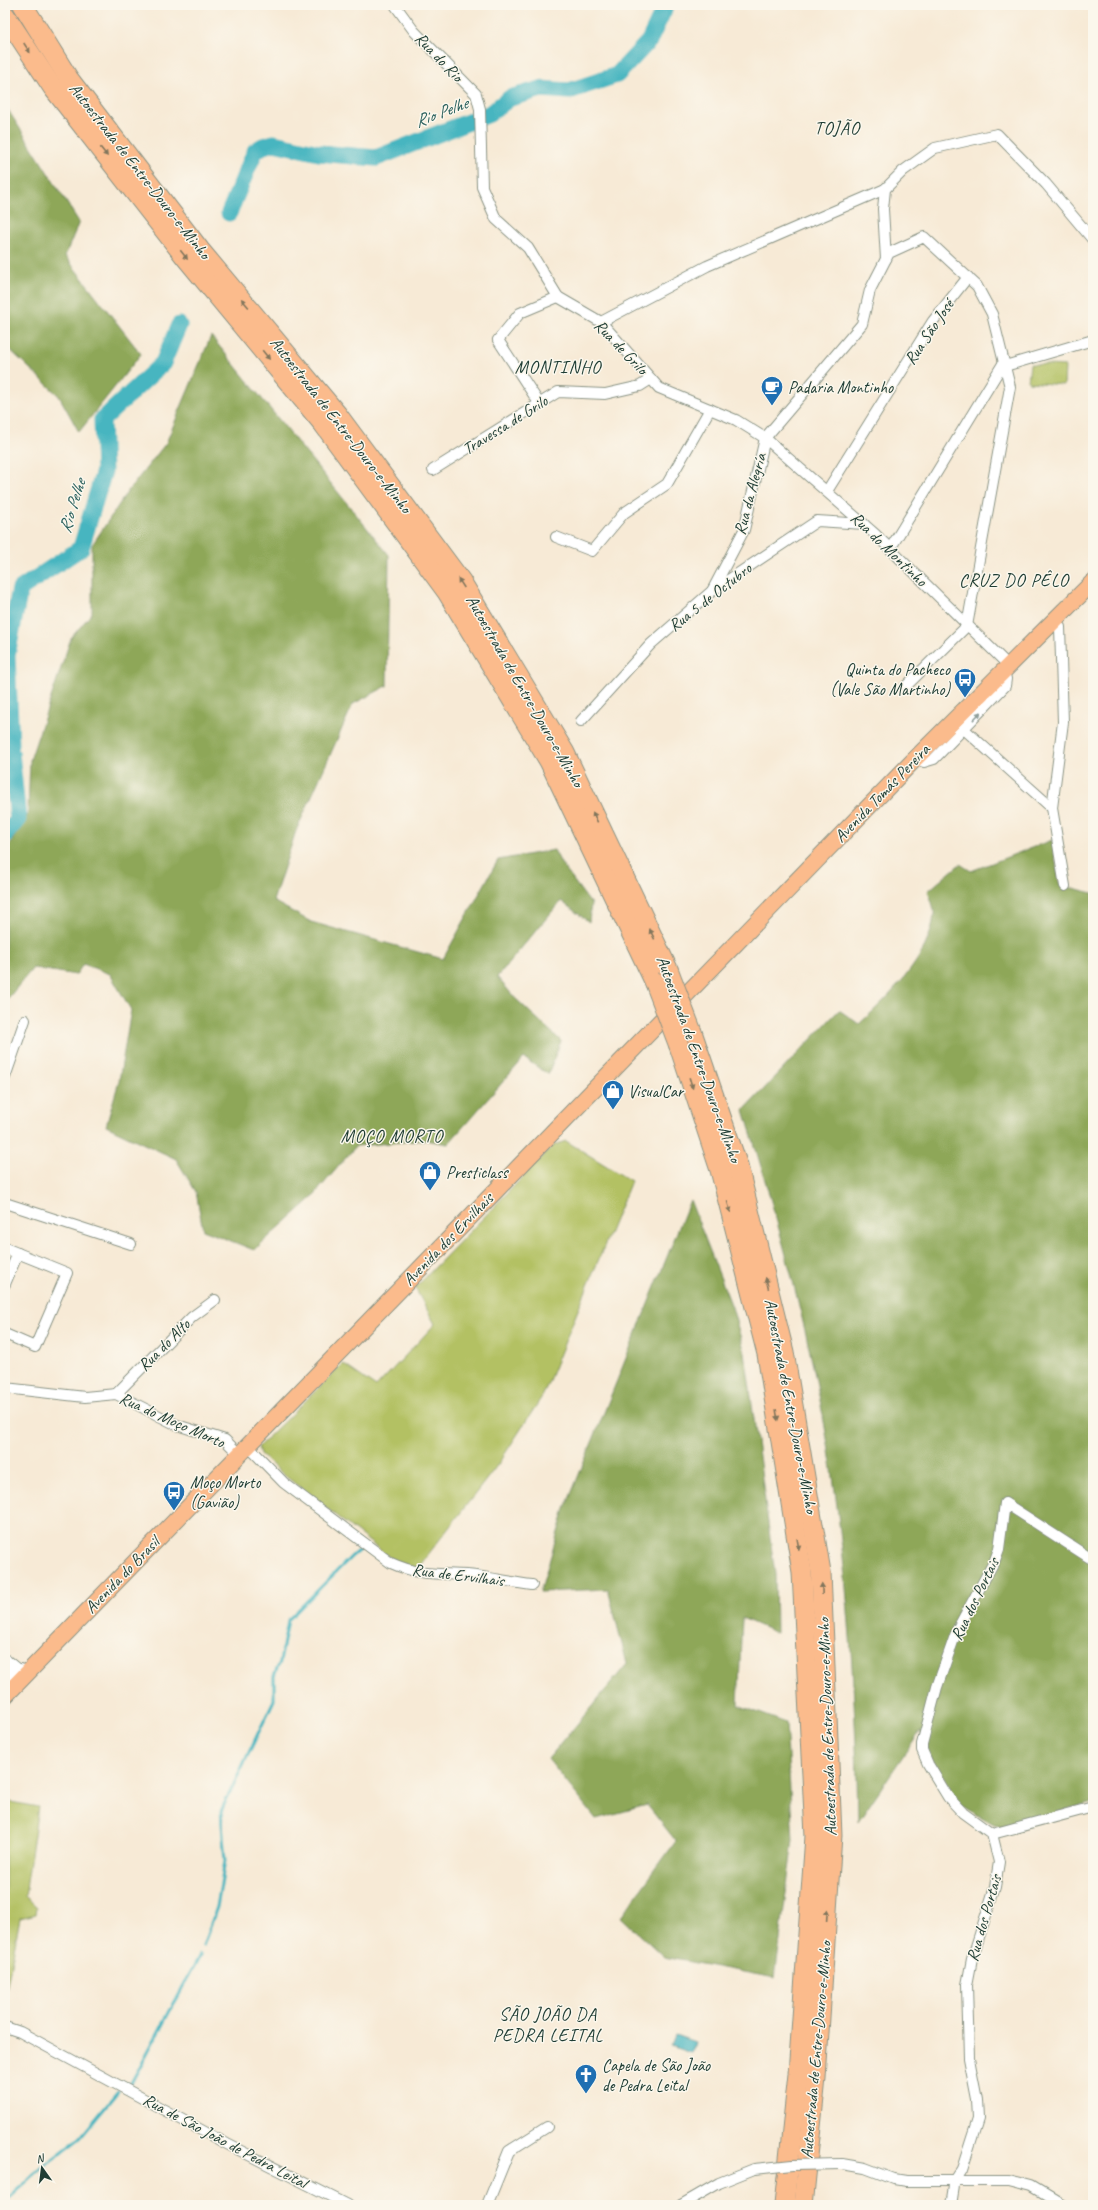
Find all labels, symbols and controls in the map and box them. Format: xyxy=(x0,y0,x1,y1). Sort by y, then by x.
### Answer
street label: Rua do Rio xyxy=(410,28,469,88)
one-way arrow xyxy=(23,42,30,53)
street label: Autoestrada de Entre-Douro-e-Minho xyxy=(65,79,217,265)
water label: Rio Pelhe xyxy=(411,91,473,132)
district label: TOJÃO xyxy=(814,117,861,139)
one-way arrow xyxy=(99,147,108,158)
one-way arrow xyxy=(179,249,188,260)
street label: Rua São José xyxy=(900,293,960,369)
one-way arrow xyxy=(240,298,249,308)
street label: Rua de Grilo xyxy=(590,315,654,380)
street label: Autoestrada de Entre-Douro-e-Minho xyxy=(266,333,418,519)
one-way arrow xyxy=(262,350,271,361)
district label: MONTINHO xyxy=(515,356,602,378)
cafe icon: Padaria Montinho xyxy=(759,374,785,407)
place label: Padaria Montinho xyxy=(788,377,894,398)
street label: Travessa de Grilo xyxy=(459,390,552,459)
street label: Rua da Alegría xyxy=(729,450,771,537)
water label: Rio Pelhe xyxy=(53,474,91,535)
street label: Rua do Montinho xyxy=(846,507,933,592)
street label: Rua 5 de Octubro xyxy=(664,557,757,636)
district label: CRUZ DO PÊLO xyxy=(959,569,1070,591)
one-way arrow xyxy=(458,577,465,588)
street label: Autoestrada de Entre-Douro-e-Minho xyxy=(461,591,590,792)
place label: Quinta do Pacheco (Vale São Martinho) xyxy=(830,659,951,700)
bus stop icon: Quinta do Pacheco (Vale São Martinho) xyxy=(952,666,978,699)
one-way arrow xyxy=(972,711,982,721)
street label: Avenida Tomás Pereira xyxy=(830,738,935,847)
one-way arrow xyxy=(592,811,598,822)
one-way arrow xyxy=(649,928,655,940)
street label: Autoestrada de Entre-Douro-e-Minho xyxy=(652,953,747,1167)
one-way arrow xyxy=(688,1077,694,1089)
shop icon: VisualCar xyxy=(600,1078,626,1111)
place label: VisualCar xyxy=(628,1081,685,1102)
district label: MOÇO MORTO xyxy=(341,1125,444,1148)
shop icon: Presticlass xyxy=(417,1159,443,1192)
place label: Presticlass xyxy=(446,1162,510,1183)
street label: Avenida dos Ervilhais xyxy=(398,1187,499,1290)
one-way arrow xyxy=(726,1201,732,1213)
one-way arrow xyxy=(764,1276,770,1288)
street label: Autoestrada de Entre-Douro-e-Minho xyxy=(760,1297,822,1517)
street label: Rua do Alto xyxy=(133,1314,195,1376)
street label: Rua do Moço Morto xyxy=(116,1387,229,1453)
one-way arrow xyxy=(774,1409,780,1421)
place label: Moço Morto (Gavião) xyxy=(190,1472,261,1513)
bus stop icon: Moço Morto (Gavião) xyxy=(161,1479,187,1512)
street label: Avenida do Brasil xyxy=(80,1530,166,1618)
one-way arrow xyxy=(795,1538,801,1550)
street label: Rua dos Portais xyxy=(946,1553,1005,1644)
street label: Rua de Ervilhais xyxy=(411,1559,507,1591)
one-way arrow xyxy=(818,1583,825,1595)
street label: Autoestrada de Entre-Douro-e-Minho xyxy=(813,1616,841,1836)
street label: Rua dos Portais xyxy=(962,1871,1007,1964)
one-way arrow xyxy=(823,1909,830,1921)
street label: Autoestrada de Entre-Douro-e-Minho xyxy=(796,1938,836,2160)
district label: SÃO JOÃO DA PEDRA LEITAL xyxy=(493,2003,604,2046)
place label: Capela de São João de Pedra Leital xyxy=(602,2055,711,2096)
church icon: Capela de São João de Pedra Leital xyxy=(573,2062,599,2095)
street label: Rua de São João de Pedra Leital xyxy=(139,2089,313,2195)
north arrow xyxy=(22,2148,62,2188)
text: N xyxy=(35,2150,47,2166)

